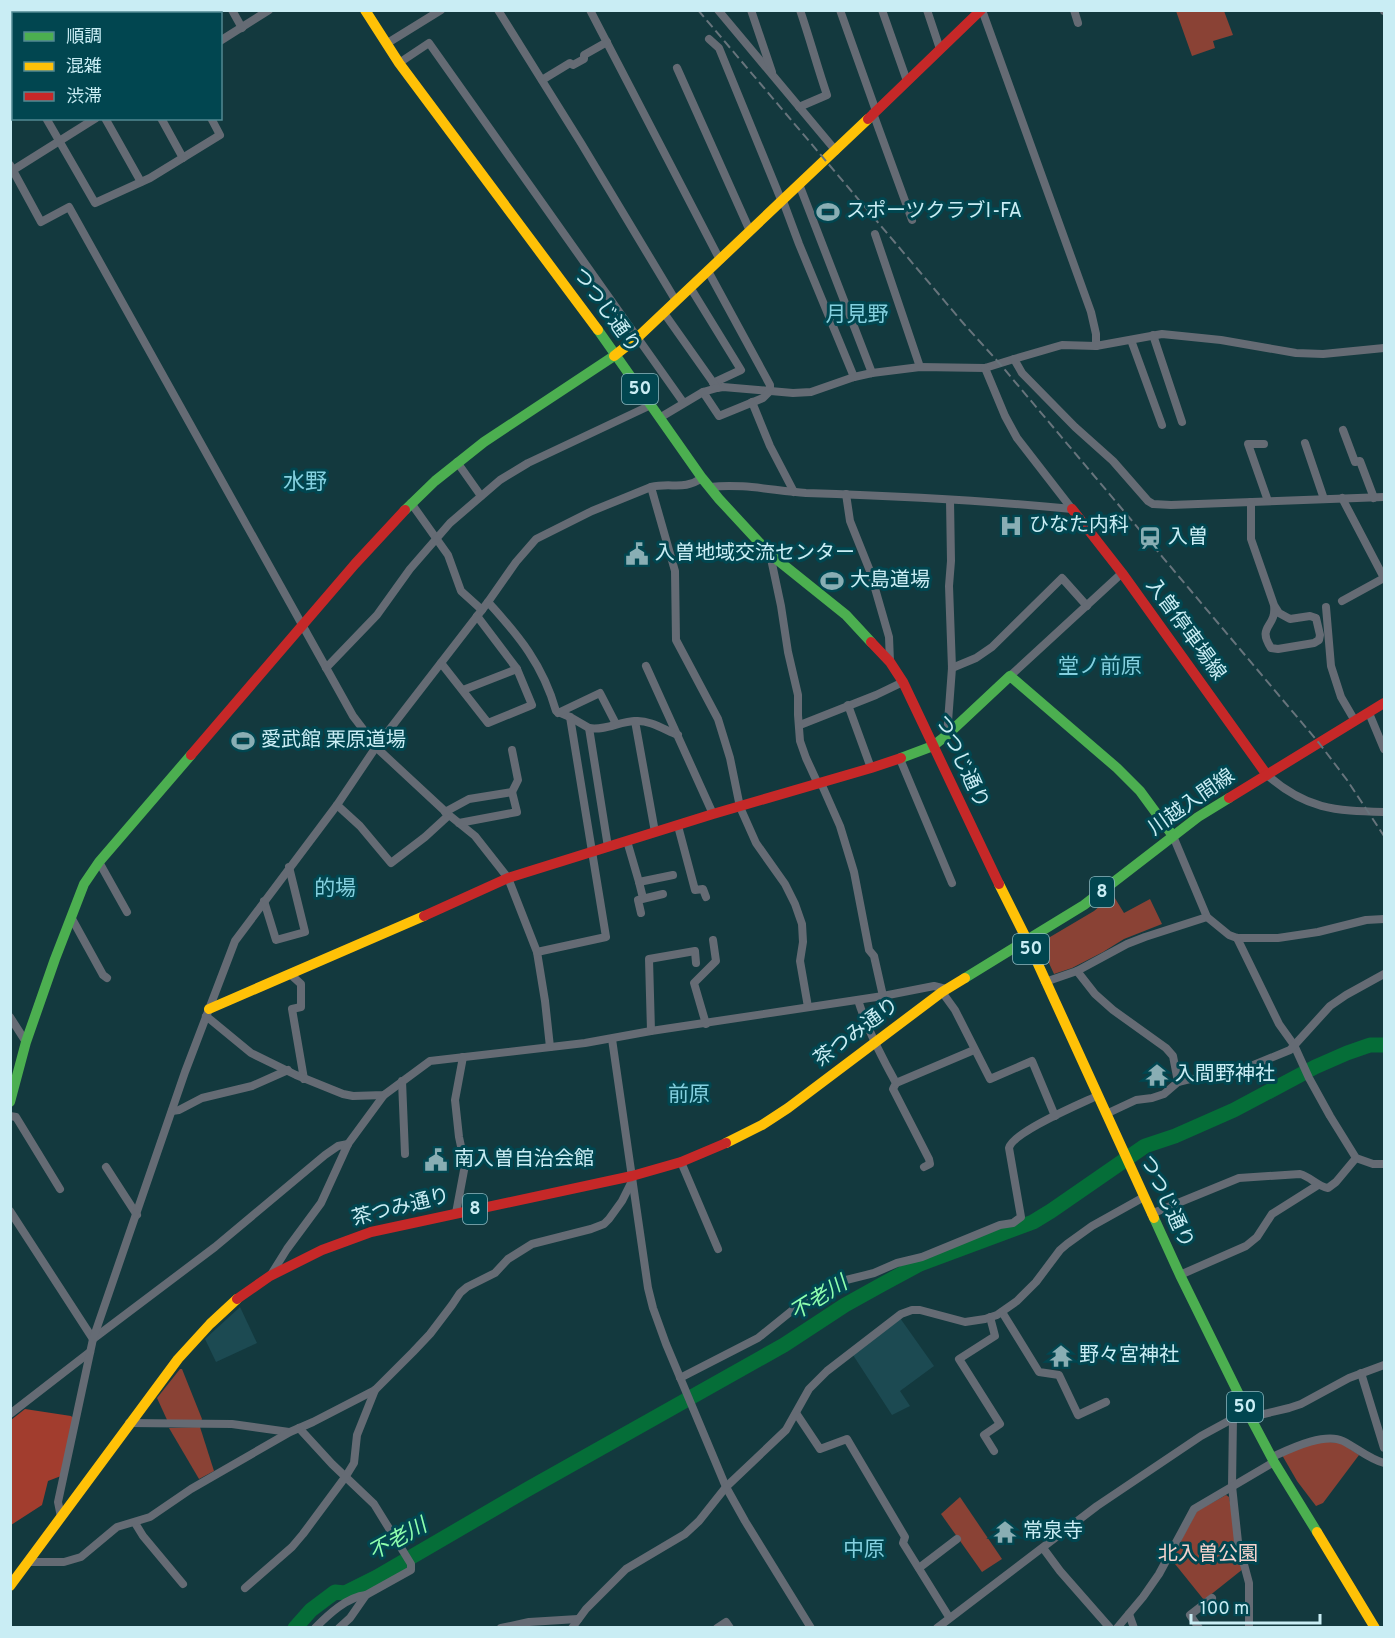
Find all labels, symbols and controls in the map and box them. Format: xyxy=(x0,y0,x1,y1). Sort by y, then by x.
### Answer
legend xyxy=(12,12,222,120)
text: 順調 xyxy=(66,26,102,49)
text: 混雑 xyxy=(66,56,102,79)
text: 渋滞 xyxy=(66,86,102,109)
sports icon: スポーツクラブI-FA xyxy=(815,199,841,225)
place label: スポーツクラブI-FA xyxy=(846,199,1022,225)
street label: つつじ通り xyxy=(566,263,646,359)
district label: 月見野 xyxy=(826,302,889,329)
road number: 50 xyxy=(622,374,658,404)
district label: 水野 xyxy=(283,470,327,497)
hospital icon: ひなた内科 xyxy=(998,513,1024,539)
place label: ひなた内科 xyxy=(1029,513,1129,539)
station icon: 入曽 xyxy=(1137,525,1163,551)
place label: 入曽 xyxy=(1168,525,1208,551)
public building icon: 入曽地域交流センター xyxy=(624,541,650,567)
place label: 入曽地域交流センター xyxy=(655,541,855,567)
sports icon: 大島道場 xyxy=(819,568,845,594)
place label: 大島道場 xyxy=(850,568,930,594)
street label: 入曽停車場線 xyxy=(1139,574,1231,686)
district label: 堂ノ前原 xyxy=(1058,654,1142,681)
street label: つつじ通り xyxy=(928,711,994,813)
sports icon: 愛武館 栗原道場 xyxy=(230,728,256,754)
place label: 愛武館 栗原道場 xyxy=(261,728,406,754)
street label: 川越入間線 xyxy=(1144,764,1240,842)
district label: 的場 xyxy=(314,876,356,903)
road number: 8 xyxy=(1090,877,1114,907)
road number: 50 xyxy=(1013,934,1049,964)
street label: 茶つみ通り xyxy=(809,993,905,1073)
temple icon: 入間野神社 xyxy=(1144,1062,1170,1088)
place label: 入間野神社 xyxy=(1175,1062,1275,1088)
district label: 前原 xyxy=(668,1082,710,1109)
public building icon: 南入曽自治会館 xyxy=(423,1147,449,1173)
place label: 南入曽自治会館 xyxy=(454,1147,594,1173)
street label: つつじ通り xyxy=(1133,1151,1199,1253)
street label: 茶つみ通り xyxy=(349,1183,453,1233)
road number: 8 xyxy=(463,1194,487,1224)
water label: 不老川 xyxy=(785,1270,855,1327)
temple icon: 野々宮神社 xyxy=(1048,1343,1074,1369)
place label: 野々宮神社 xyxy=(1079,1343,1179,1369)
road number: 50 xyxy=(1227,1392,1263,1422)
water label: 不老川 xyxy=(364,1512,434,1567)
temple icon: 常泉寺 xyxy=(992,1519,1018,1545)
place label: 常泉寺 xyxy=(1023,1519,1083,1545)
district label: 中原 xyxy=(843,1537,885,1564)
park label: 北入曽公園 xyxy=(1158,1542,1258,1568)
scale bar xyxy=(1191,1587,1320,1625)
text: 100 m xyxy=(1200,1598,1249,1621)

